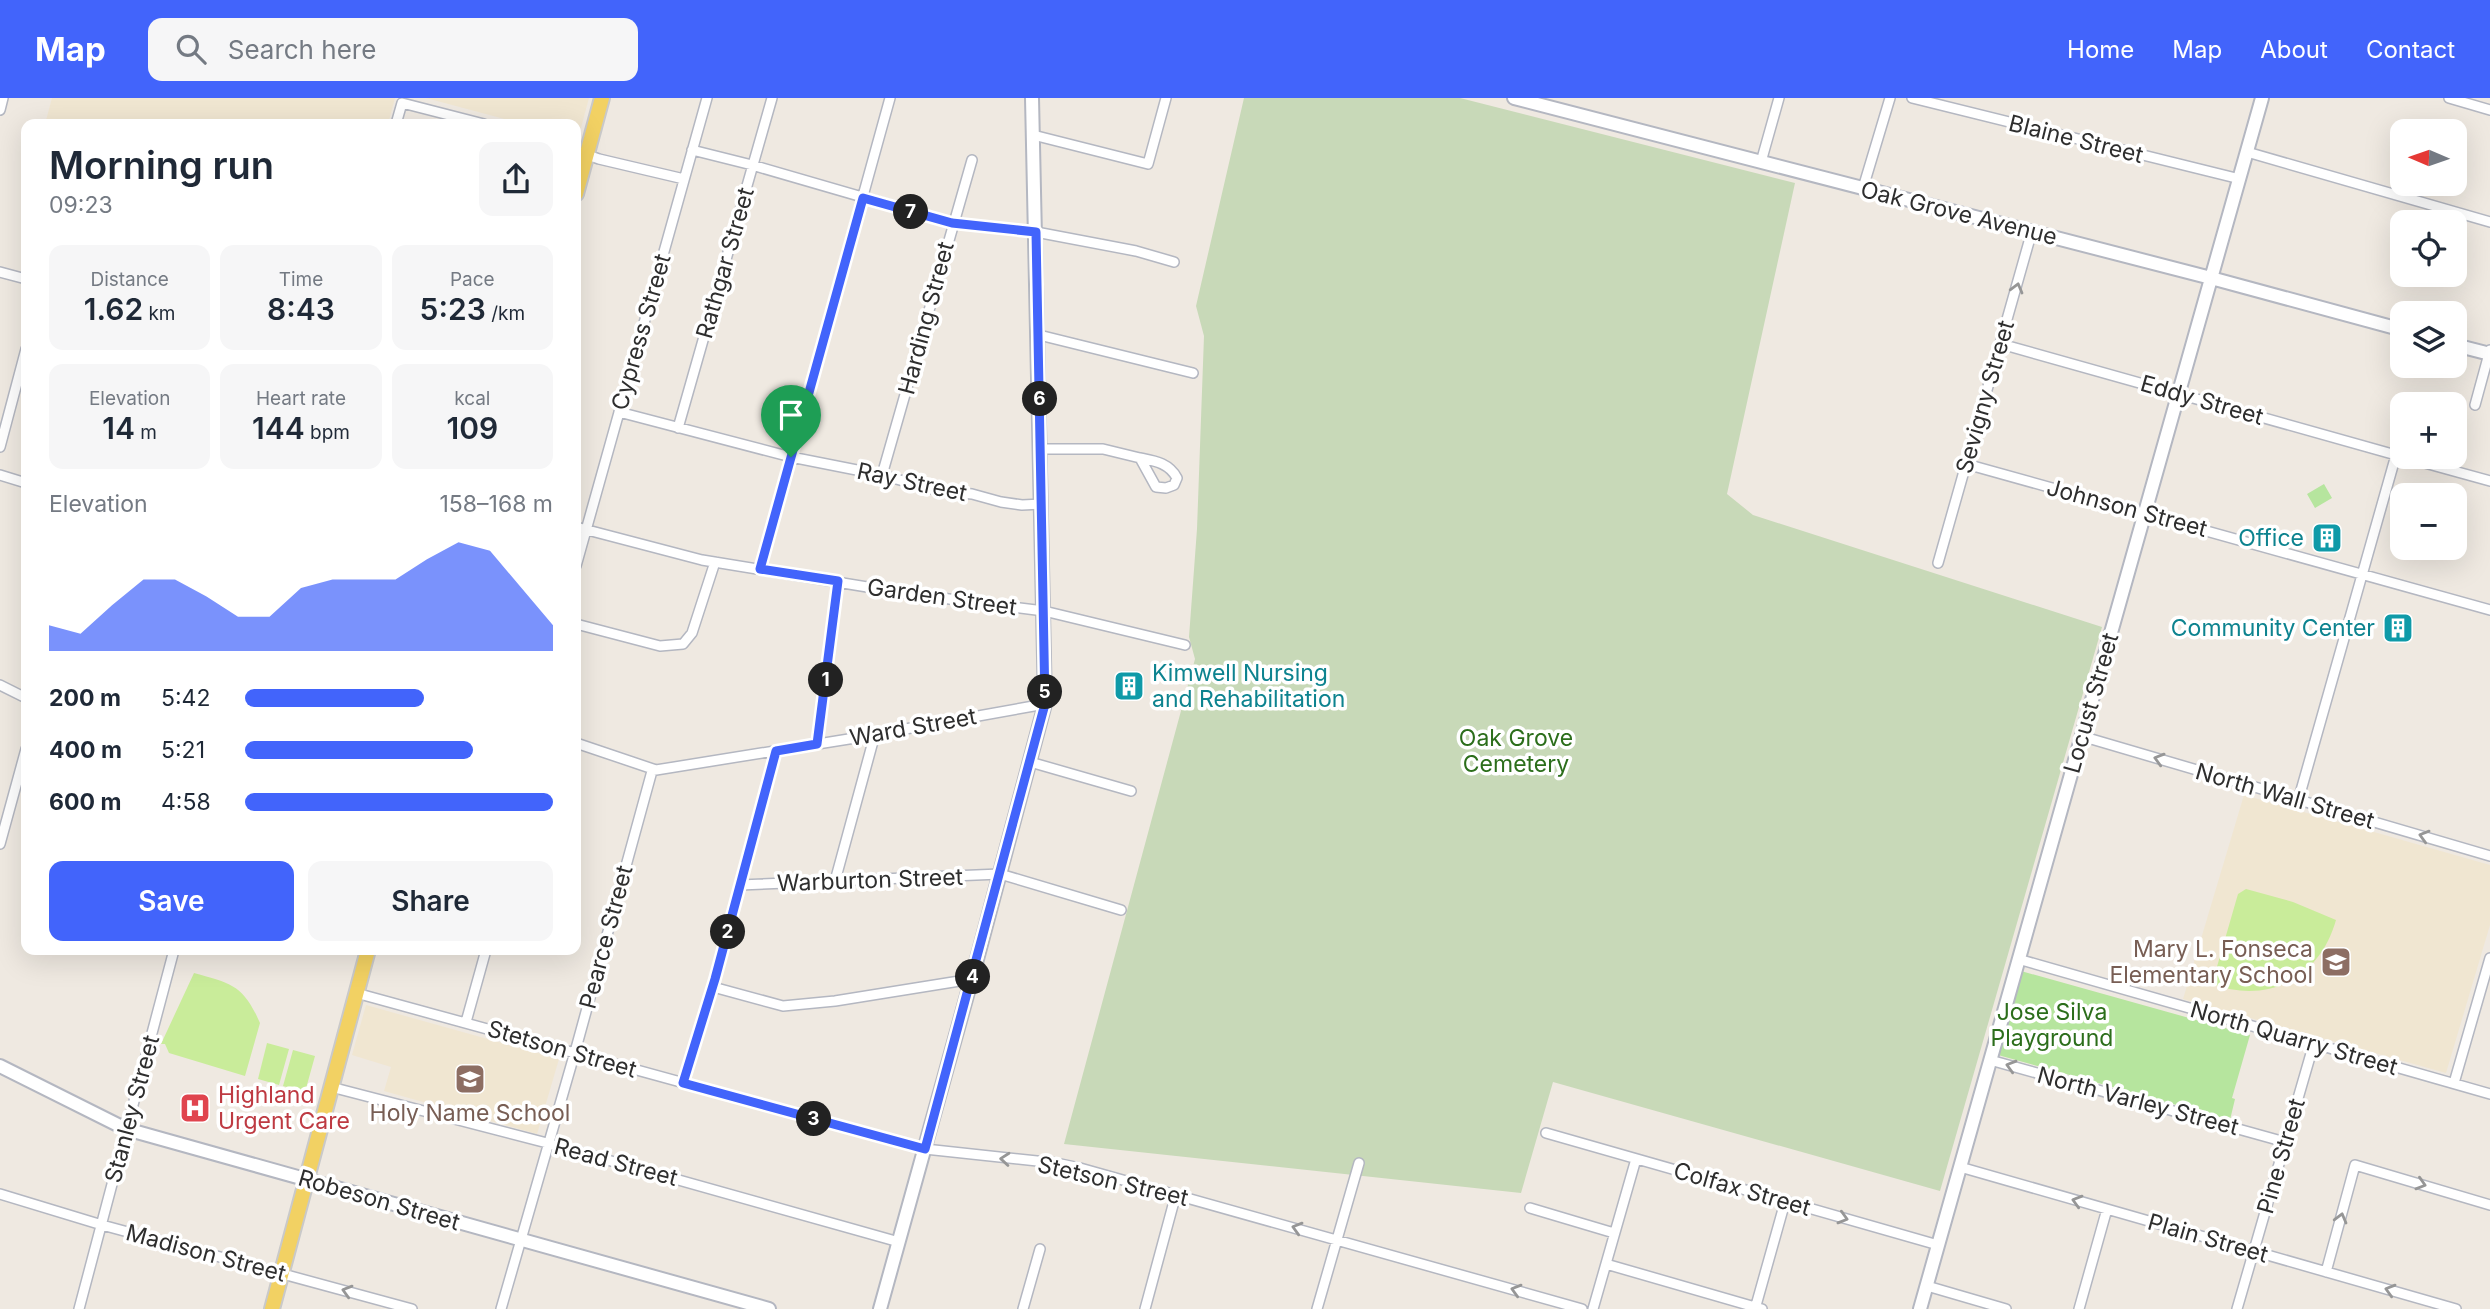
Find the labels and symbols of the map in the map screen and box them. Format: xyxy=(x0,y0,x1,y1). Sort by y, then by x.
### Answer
street label: Blaine Street xyxy=(2006,109,2147,169)
north arrow xyxy=(2390,119,2468,196)
street label: Oak Grove Avenue xyxy=(1858,175,2060,251)
street label: Rathgar Street xyxy=(690,184,760,342)
pin: 7 xyxy=(894,194,928,230)
street label: Harding Street xyxy=(892,238,960,397)
street label: Cypress Street xyxy=(605,250,677,413)
one-way arrow xyxy=(2008,282,2023,294)
street label: Sevigny Street xyxy=(1950,317,2020,477)
street label: Eddy Street xyxy=(2137,369,2267,431)
pin: 6 xyxy=(1023,382,1058,416)
pin xyxy=(761,385,821,457)
street label: Ray Street xyxy=(855,457,970,507)
street label: Johnson Street xyxy=(2044,473,2211,543)
building icon: Office xyxy=(2310,521,2344,555)
place label: Office xyxy=(2238,524,2304,552)
street label: Garden Street xyxy=(865,573,1019,621)
building icon: Community Center xyxy=(2381,611,2415,645)
place label: Community Center xyxy=(2171,614,2375,642)
street label: Locust Street xyxy=(2058,629,2125,776)
place label: Kimwell Nursing and Rehabilitation xyxy=(1152,659,1345,713)
pin: 1 xyxy=(808,662,844,698)
building icon: Kimwell Nursing and Rehabilitation xyxy=(1112,669,1146,703)
pin: 5 xyxy=(1028,674,1062,710)
street label: Ward Street xyxy=(847,702,979,752)
park label: Oak Grove Cemetery xyxy=(1459,724,1573,778)
one-way arrow xyxy=(2153,753,2165,768)
street label: North Wall Street xyxy=(2192,757,2378,835)
one-way arrow xyxy=(2419,830,2431,845)
street label: Pearce Street xyxy=(573,862,639,1012)
street label: Warburton Street xyxy=(776,863,964,897)
pin: 2 xyxy=(710,914,746,950)
place label: Mary L. Fonseca Elementary School xyxy=(2109,935,2313,989)
school or university icon: Mary L. Fonseca Elementary School xyxy=(2319,945,2353,979)
pin: 4 xyxy=(956,960,990,994)
street label: North Quarry Street xyxy=(2187,995,2401,1081)
park label: Jose Silva Playground xyxy=(1991,998,2113,1052)
street label: Stetson Street xyxy=(484,1014,640,1084)
street label: Stanley Street xyxy=(99,1032,165,1186)
one-way arrow xyxy=(2005,1060,2017,1074)
street label: North Varley Street xyxy=(2034,1061,2242,1141)
school or university icon: Holy Name School xyxy=(453,1062,487,1096)
place label: Highland Urgent Care xyxy=(218,1081,350,1135)
hospital icon: Highland Urgent Care xyxy=(178,1091,212,1125)
street label: Pine Street xyxy=(2251,1095,2311,1217)
place label: Holy Name School xyxy=(370,1099,570,1127)
pin: 3 xyxy=(796,1102,832,1136)
street label: Read Street xyxy=(551,1132,681,1192)
street label: Stetson Street xyxy=(1035,1150,1191,1212)
one-way arrow xyxy=(999,1151,1011,1166)
street label: Colfax Street xyxy=(1670,1156,1814,1222)
street label: Robeson Street xyxy=(295,1164,463,1237)
one-way arrow xyxy=(2415,1176,2427,1191)
one-way arrow xyxy=(2071,1195,2083,1209)
street label: Plain Street xyxy=(2145,1207,2272,1269)
one-way arrow xyxy=(1836,1210,1848,1224)
one-way arrow xyxy=(2332,1213,2347,1225)
street label: Madison Street xyxy=(123,1218,289,1288)
one-way arrow xyxy=(1291,1222,1303,1237)
one-way arrow xyxy=(341,1284,353,1299)
one-way arrow xyxy=(1510,1284,1522,1299)
one-way arrow xyxy=(2384,1284,2396,1299)

